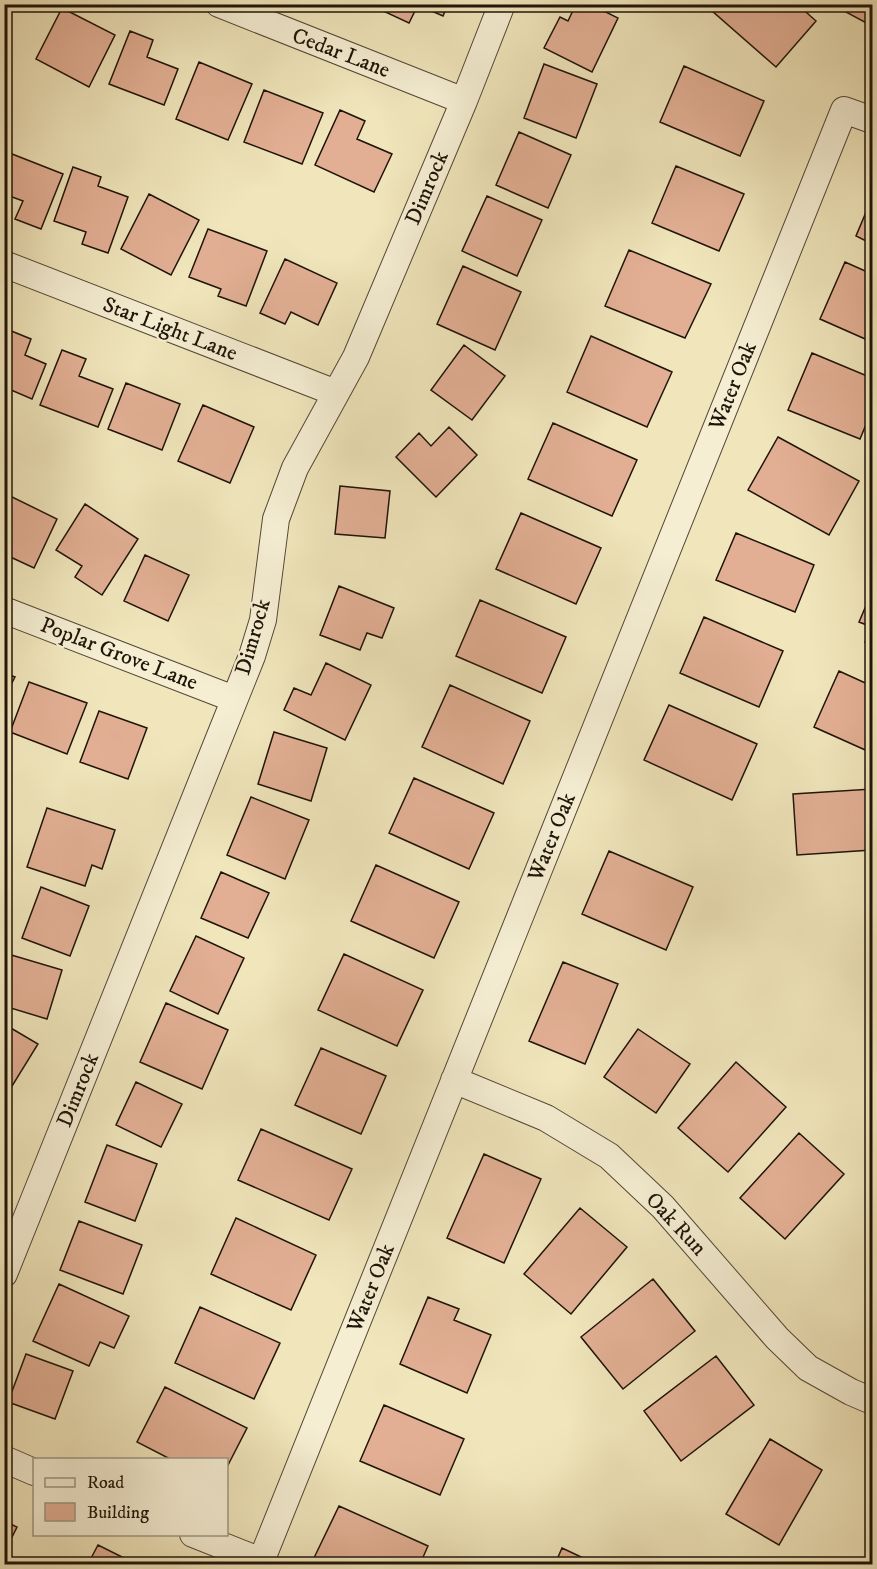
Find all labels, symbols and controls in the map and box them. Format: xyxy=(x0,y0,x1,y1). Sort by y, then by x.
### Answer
street label: Cedar Lane xyxy=(288,22,394,84)
street label: Dimrock xyxy=(399,147,455,229)
street label: Star Light Lane xyxy=(99,291,241,367)
street label: Water Oak xyxy=(703,338,763,435)
street label: Dimrock xyxy=(229,596,277,678)
street label: Poplar Grove Lane xyxy=(37,612,201,696)
street label: Water Oak xyxy=(522,789,582,886)
street label: Dimrock xyxy=(51,1049,105,1131)
street label: Oak Run xyxy=(640,1187,713,1262)
street label: Water Oak xyxy=(341,1240,401,1337)
legend xyxy=(33,1458,228,1536)
text: Road xyxy=(87,1472,124,1494)
text: Building xyxy=(87,1502,149,1524)

